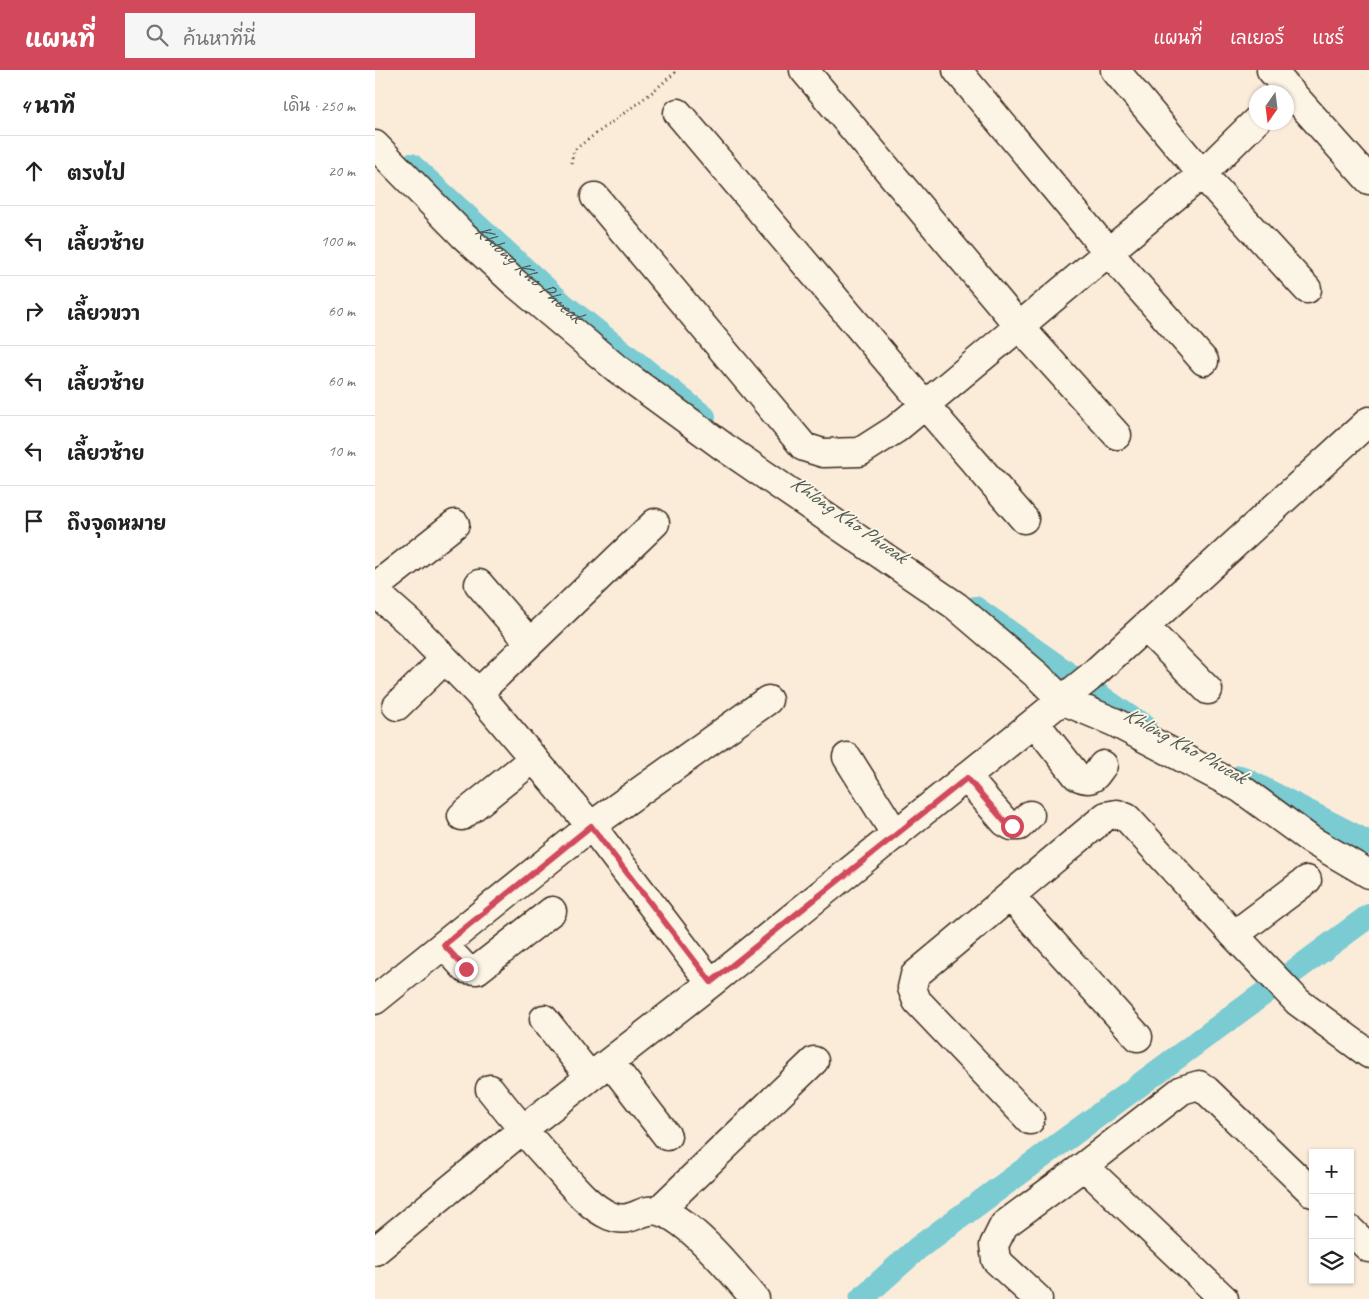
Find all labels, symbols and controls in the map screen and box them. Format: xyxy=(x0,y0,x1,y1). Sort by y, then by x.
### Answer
search box xyxy=(125,13,475,58)
icon: search xyxy=(143,21,171,49)
text: แผนที่ xyxy=(25,24,95,54)
text: ค้นหาที่นี่ xyxy=(183,27,256,51)
text: แผนที่ xyxy=(1154,27,1202,49)
text: เลเยอร์ xyxy=(1230,27,1284,49)
text: แชร์ xyxy=(1312,27,1344,49)
north arrow xyxy=(1249,85,1294,130)
text: 4 นาที xyxy=(20,93,75,119)
text: เดิน · 250 m xyxy=(283,96,355,116)
icon: ahead xyxy=(20,157,48,185)
text: 20 m xyxy=(328,161,355,181)
text: ตรงไป xyxy=(67,162,125,186)
water label: Khlong Kho Phueak xyxy=(470,218,591,330)
icon: left xyxy=(20,227,48,255)
text: 100 m xyxy=(321,231,355,251)
text: เลี้ยวซ้าย xyxy=(67,232,144,256)
icon: right xyxy=(20,297,48,325)
text: 60 m xyxy=(328,301,355,321)
text: เลี้ยวขวา xyxy=(67,302,140,326)
icon: left xyxy=(20,367,48,395)
text: 60 m xyxy=(328,371,355,391)
text: เลี้ยวซ้าย xyxy=(67,372,144,396)
icon: left xyxy=(20,437,48,465)
text: 10 m xyxy=(328,441,355,461)
text: เลี้ยวซ้าย xyxy=(67,442,144,466)
water label: Khlong Kho Phueak xyxy=(786,469,915,571)
icon: arrive xyxy=(20,507,48,535)
text: ถึงจุดหมาย xyxy=(67,512,166,536)
water label: Khlong Kho Phueak xyxy=(1119,701,1254,791)
route start xyxy=(1001,815,1024,838)
route end xyxy=(455,958,478,981)
map controls xyxy=(1309,1149,1354,1284)
button: + xyxy=(1309,1149,1354,1194)
button: − xyxy=(1309,1194,1354,1239)
button: layers xyxy=(1309,1239,1354,1284)

